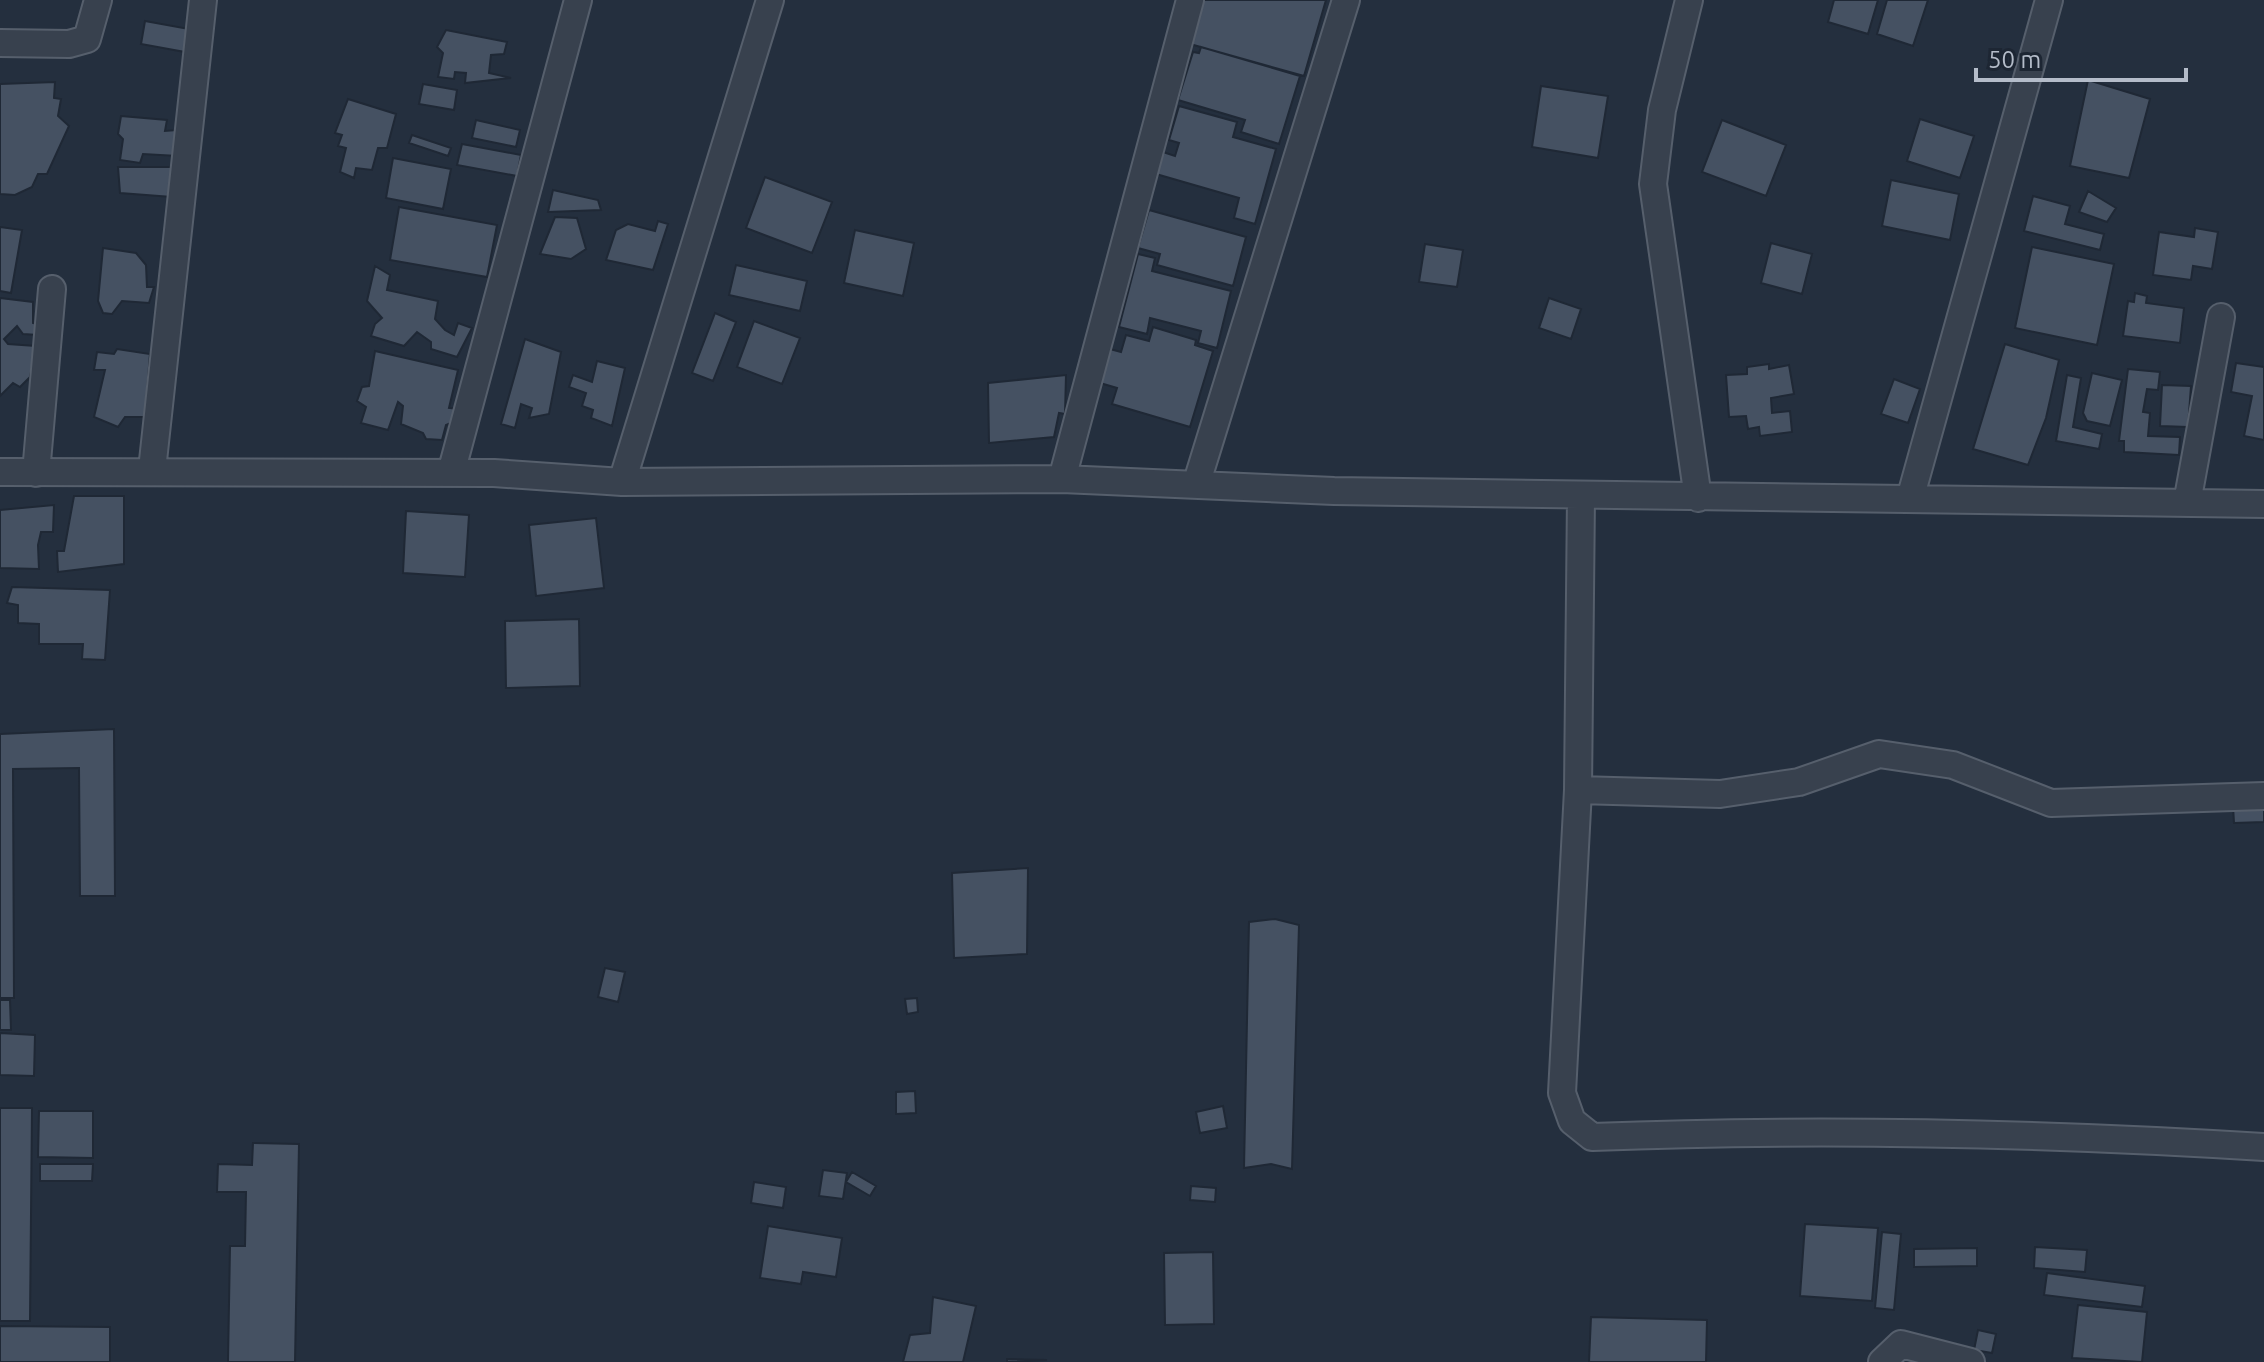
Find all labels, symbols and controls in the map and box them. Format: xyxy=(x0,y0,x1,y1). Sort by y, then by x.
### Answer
scale bar xyxy=(1976,32,2186,82)
text: 50 m xyxy=(1988,46,2041,73)

